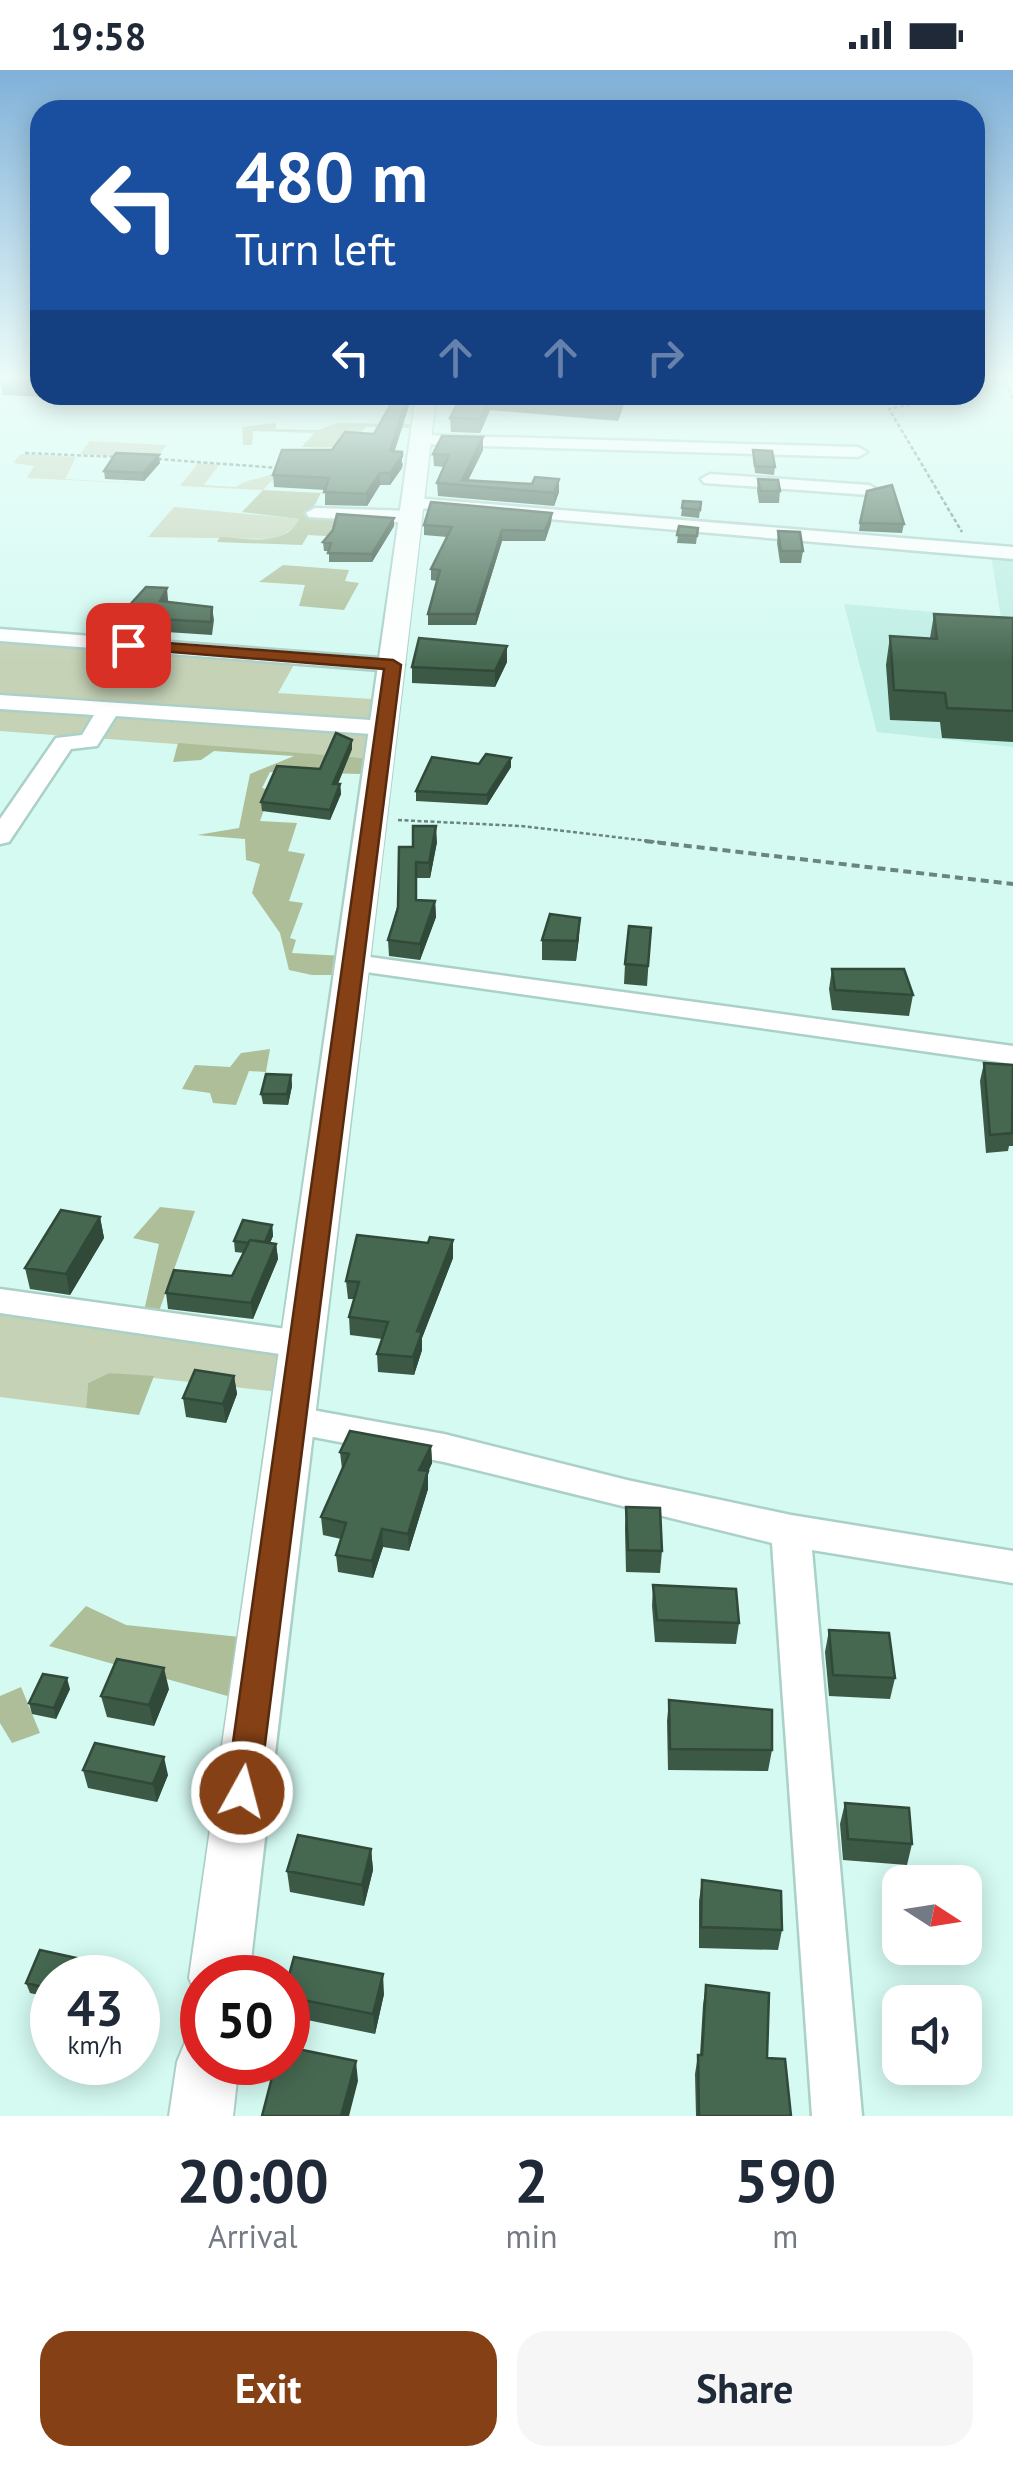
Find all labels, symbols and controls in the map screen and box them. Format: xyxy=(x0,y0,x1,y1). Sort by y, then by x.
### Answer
text: 19:58 xyxy=(50,11,146,60)
text: 480 m xyxy=(235,131,428,221)
icon: left xyxy=(70,140,200,270)
text: Turn left xyxy=(235,219,396,277)
icon: left xyxy=(323,330,378,385)
icon: ahead xyxy=(428,330,483,385)
icon: ahead xyxy=(533,330,588,385)
icon: right xyxy=(638,330,693,385)
pin xyxy=(86,603,171,688)
icon: arrive xyxy=(101,618,156,673)
position arrow xyxy=(190,1740,294,1844)
north arrow xyxy=(882,1865,982,1965)
map controls xyxy=(882,1865,982,2085)
speed limit sign: 50 xyxy=(180,1955,310,2085)
text: 43 xyxy=(67,1975,123,2040)
button: sound xyxy=(882,1985,982,2085)
text: km/h xyxy=(68,2029,122,2061)
text: 20:00 xyxy=(177,2141,329,2219)
text: 2 xyxy=(515,2141,549,2219)
text: 590 xyxy=(734,2141,836,2219)
text: Arrival xyxy=(208,2215,298,2257)
text: min xyxy=(506,2215,558,2257)
text: m xyxy=(772,2215,798,2257)
button: Exit xyxy=(40,2331,497,2446)
button: Share xyxy=(517,2331,973,2446)

